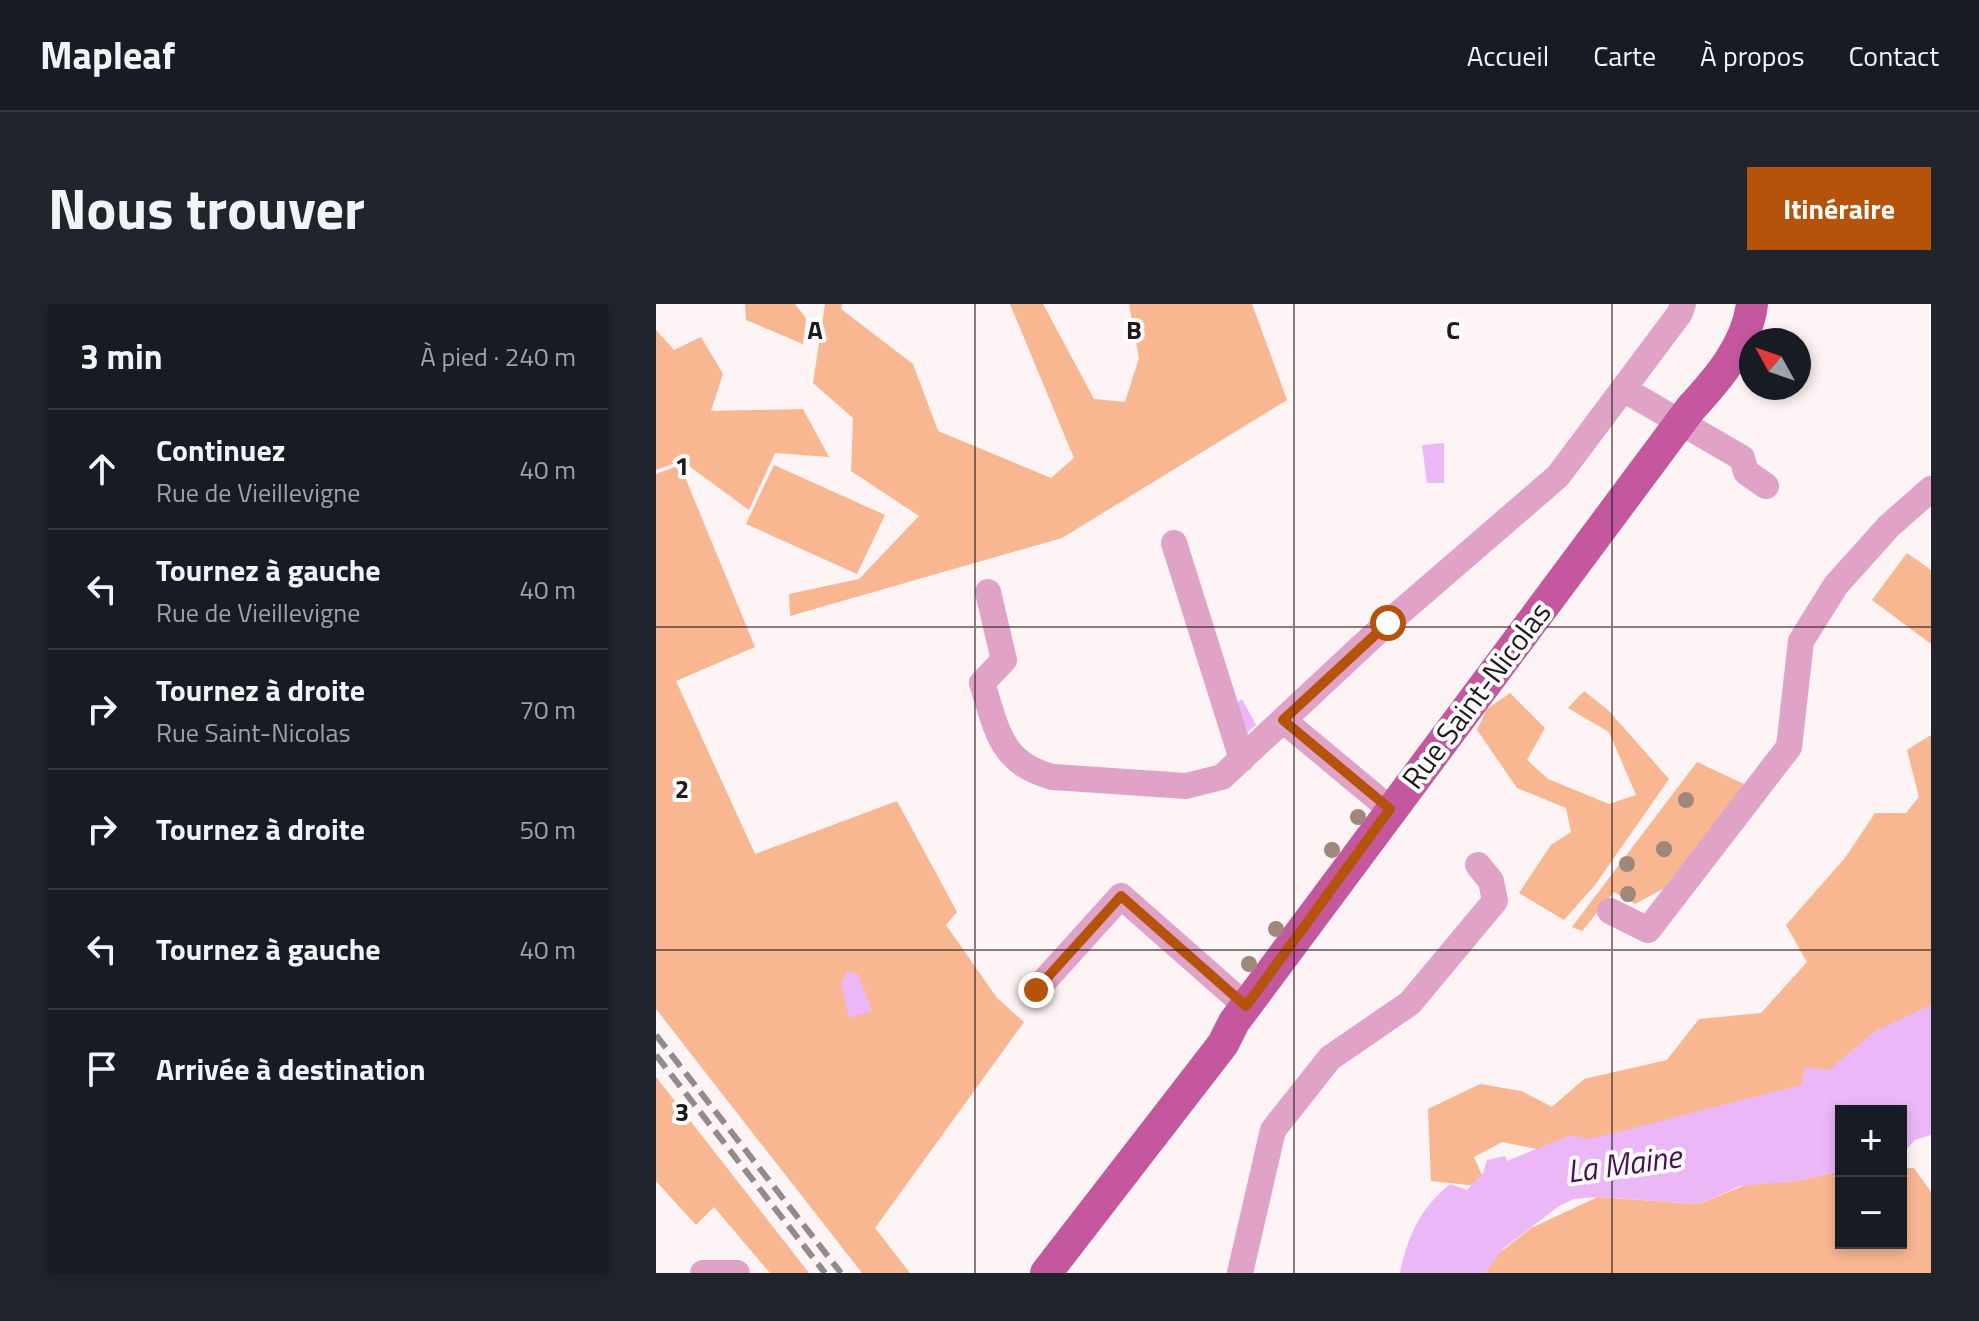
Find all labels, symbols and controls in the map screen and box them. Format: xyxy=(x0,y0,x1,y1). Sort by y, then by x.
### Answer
text: Mapleaf xyxy=(40,26,175,84)
text: Accueil xyxy=(1467,34,1549,77)
text: Carte xyxy=(1593,34,1656,77)
text: À propos xyxy=(1700,34,1804,77)
text: Contact xyxy=(1848,34,1939,77)
text: Nous trouver xyxy=(48,166,365,251)
button: Itinéraire xyxy=(1747,167,1931,250)
text: A xyxy=(807,310,823,349)
text: B xyxy=(1126,310,1142,349)
text: C xyxy=(1446,310,1460,349)
north arrow xyxy=(1739,328,1811,400)
text: 3 min xyxy=(80,330,163,382)
text: À pied · 240 m xyxy=(420,337,576,376)
text: Continuez xyxy=(156,427,285,473)
text: 1 xyxy=(675,446,689,485)
icon: ahead xyxy=(80,447,124,491)
text: 40 m xyxy=(519,450,576,489)
text: Rue de Vieillevigne xyxy=(156,473,360,512)
text: Tournez à gauche xyxy=(156,547,381,593)
icon: left xyxy=(80,567,124,611)
text: 40 m xyxy=(519,570,576,609)
street label: Rue Saint-Nicolas xyxy=(1390,592,1562,798)
text: Rue de Vieillevigne xyxy=(156,593,360,632)
route start xyxy=(1370,605,1406,641)
text: Tournez à droite xyxy=(156,667,365,713)
icon: right xyxy=(80,687,124,731)
text: 70 m xyxy=(519,690,576,729)
text: Rue Saint-Nicolas xyxy=(156,713,351,752)
text: 2 xyxy=(675,769,689,808)
text: Tournez à droite xyxy=(156,806,365,852)
icon: right xyxy=(80,807,124,851)
text: 50 m xyxy=(519,810,576,849)
text: Tournez à gauche xyxy=(156,926,381,972)
icon: left xyxy=(80,927,124,971)
text: 40 m xyxy=(519,930,576,969)
route end xyxy=(1018,972,1054,1008)
text: Arrivée à destination xyxy=(156,1046,426,1092)
icon: arrive xyxy=(80,1047,124,1091)
text: 3 xyxy=(675,1092,689,1131)
map controls xyxy=(1835,1105,1907,1249)
button: + xyxy=(1835,1105,1907,1177)
water label: La Maine xyxy=(1564,1131,1686,1195)
button: − xyxy=(1835,1177,1907,1249)

